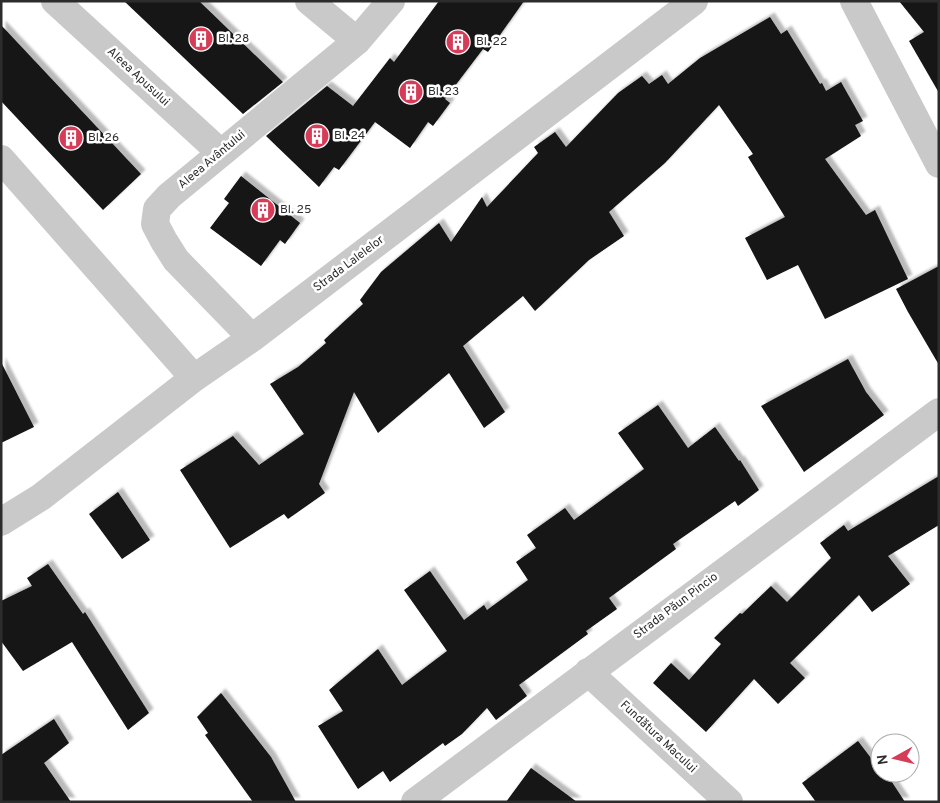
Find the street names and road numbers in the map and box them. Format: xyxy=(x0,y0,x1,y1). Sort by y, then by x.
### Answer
street label: Aleea Apusului xyxy=(103,44,173,110)
street label: Aleea Avântului xyxy=(175,127,249,193)
street label: Strada Lalelelor xyxy=(310,232,388,296)
street label: Strada Păun Pincio xyxy=(631,569,722,643)
street label: Fundătura Macului xyxy=(616,697,700,777)

